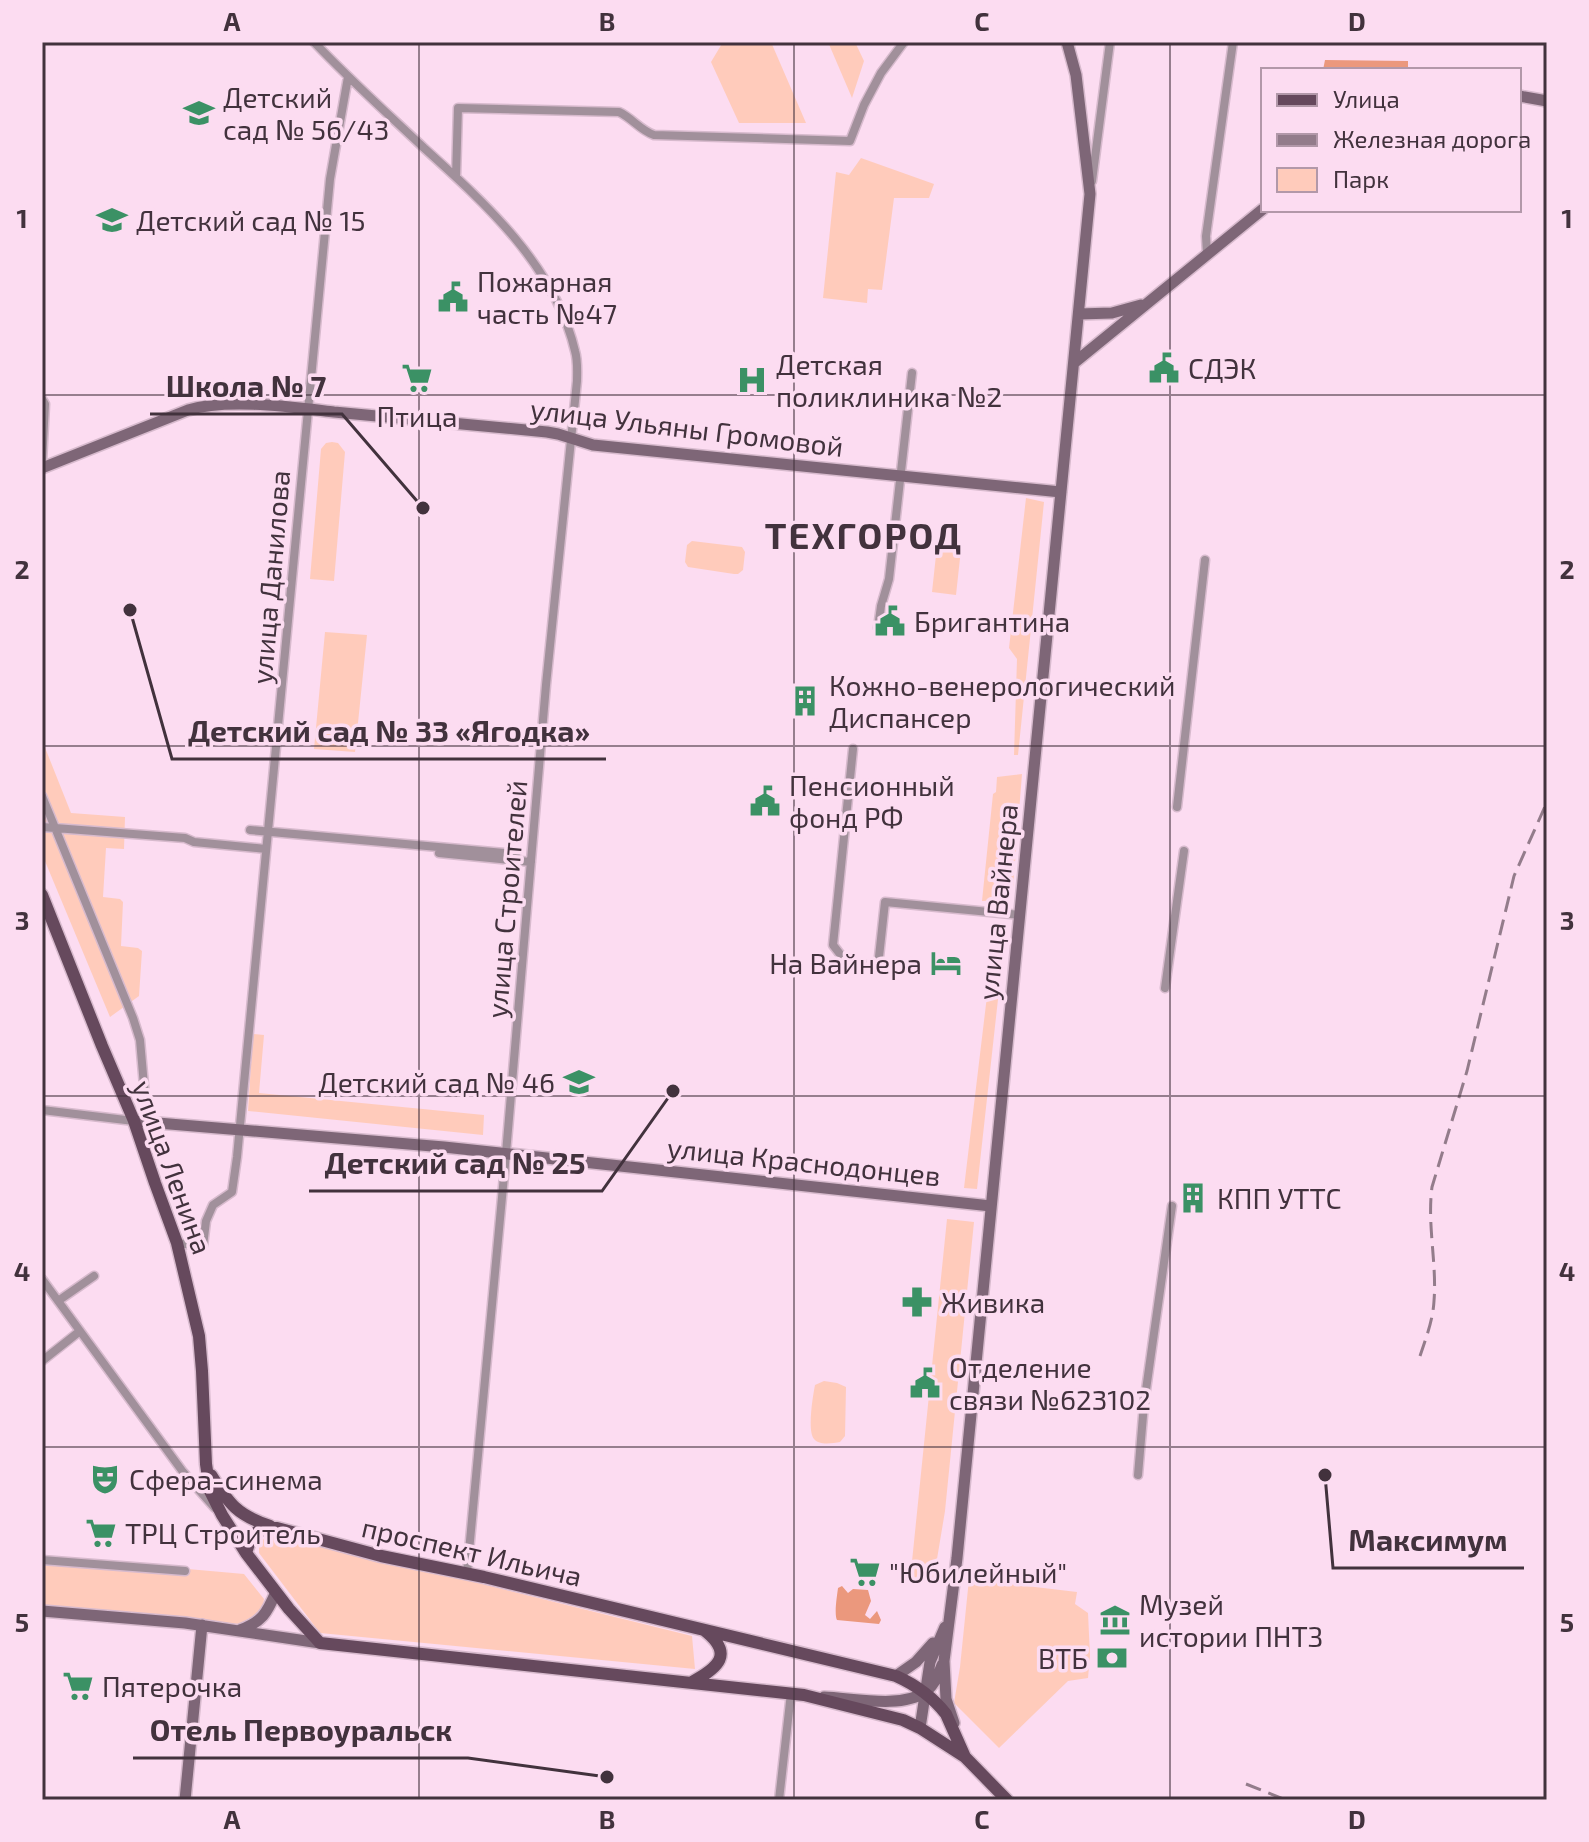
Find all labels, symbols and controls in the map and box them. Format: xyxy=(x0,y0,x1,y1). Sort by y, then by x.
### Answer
text: A xyxy=(224,5,241,36)
text: B xyxy=(599,5,615,36)
text: C xyxy=(974,5,990,36)
text: D xyxy=(1348,5,1366,36)
legend xyxy=(1261,68,1521,212)
place label: Детский сад № 56/43 xyxy=(223,80,389,146)
text: Улица xyxy=(1333,84,1400,113)
school or university icon: Детский сад № 56/43 xyxy=(182,96,216,130)
text: Железная дорога xyxy=(1333,124,1531,153)
text: Парк xyxy=(1333,164,1389,193)
text: 1 xyxy=(16,202,28,233)
text: 1 xyxy=(1561,202,1573,233)
school or university icon: Детский сад № 15 xyxy=(95,203,129,237)
place label: Детский сад № 15 xyxy=(136,203,366,237)
place label: Пожарная часть №47 xyxy=(477,264,617,330)
public building icon: Пожарная часть №47 xyxy=(436,280,470,314)
place label: Детская поликлиника №2 xyxy=(776,347,1002,413)
public building icon: СДЭК xyxy=(1147,351,1181,385)
place label: СДЭК xyxy=(1188,351,1256,385)
callout: Школа № 7 xyxy=(150,360,342,414)
supermarket icon: Птица xyxy=(400,361,434,395)
hospital icon: Детская поликлиника №2 xyxy=(735,363,769,397)
text: Школа № 7 xyxy=(166,367,326,403)
street label: улица Ульяны Громовой xyxy=(529,391,845,463)
place label: Птица xyxy=(377,399,457,433)
street label: улица Данилова xyxy=(244,469,296,685)
district label: ТЕХГОРОД xyxy=(765,513,963,556)
text: 2 xyxy=(14,553,30,584)
text: 2 xyxy=(1559,553,1575,584)
public building icon: Бригантина xyxy=(873,604,907,638)
place label: Бригантина xyxy=(914,604,1070,638)
place label: Кожно-венерологический Диспансер xyxy=(829,668,1175,734)
building icon: Кожно-венерологический Диспансер xyxy=(788,684,822,718)
callout: Детский сад № 33 «Ягодка» xyxy=(172,705,606,759)
text: Детский сад № 33 «Ягодка» xyxy=(188,712,590,748)
place label: Пенсионный фонд РФ xyxy=(789,768,955,834)
street label: улица Строителей xyxy=(479,779,533,1019)
public building icon: Пенсионный фонд РФ xyxy=(748,784,782,818)
street label: улица Вайнера xyxy=(970,802,1024,1002)
text: 3 xyxy=(15,904,29,935)
text: 3 xyxy=(1560,904,1574,935)
place label: На Вайнера xyxy=(769,946,922,980)
hotel icon: На Вайнера xyxy=(929,946,963,980)
place label: Детский сад № 46 xyxy=(318,1065,555,1099)
school or university icon: Детский сад № 46 xyxy=(562,1065,596,1099)
street label: улица Ленина xyxy=(126,1076,220,1258)
street label: улица Краснодонцев xyxy=(666,1130,942,1192)
callout: Детский сад № 25 xyxy=(309,1137,602,1191)
text: Детский сад № 25 xyxy=(325,1144,586,1180)
building icon: КПП УТТС xyxy=(1176,1181,1210,1215)
place label: КПП УТТС xyxy=(1217,1181,1341,1215)
text: 4 xyxy=(14,1255,30,1286)
text: 4 xyxy=(1559,1255,1575,1286)
pharmacy icon: Живика xyxy=(900,1285,934,1319)
place label: Живика xyxy=(941,1285,1045,1319)
place label: Отделение связи №623102 xyxy=(949,1350,1151,1416)
public building icon: Отделение связи №623102 xyxy=(908,1366,942,1400)
theatre icon: Сфера-синема xyxy=(88,1462,122,1496)
place label: Сфера-синема xyxy=(129,1462,323,1496)
street label: проспект Ильича xyxy=(359,1509,585,1593)
callout: Максимум xyxy=(1333,1514,1524,1568)
supermarket icon: ТРЦ Строитель xyxy=(84,1516,118,1550)
place label: ТРЦ Строитель xyxy=(125,1516,321,1550)
text: Максимум xyxy=(1348,1521,1508,1558)
supermarket icon: "Юбилейный" xyxy=(848,1555,882,1589)
place label: "Юбилейный" xyxy=(889,1555,1067,1589)
place label: Музей истории ПНТЗ xyxy=(1139,1587,1323,1653)
museum icon: Музей истории ПНТЗ xyxy=(1098,1603,1132,1637)
text: 5 xyxy=(15,1606,29,1637)
text: 5 xyxy=(1560,1606,1574,1637)
place label: ВТБ xyxy=(1038,1641,1088,1675)
bank icon: ВТБ xyxy=(1095,1641,1129,1675)
supermarket icon: Пятерочка xyxy=(61,1669,95,1703)
place label: Пятерочка xyxy=(102,1669,242,1703)
callout: Отель Первоуральск xyxy=(133,1704,468,1758)
text: Отель Первоуральск xyxy=(150,1711,452,1748)
text: A xyxy=(224,1803,241,1834)
text: B xyxy=(599,1803,615,1834)
text: C xyxy=(974,1803,990,1834)
text: D xyxy=(1348,1803,1366,1834)

